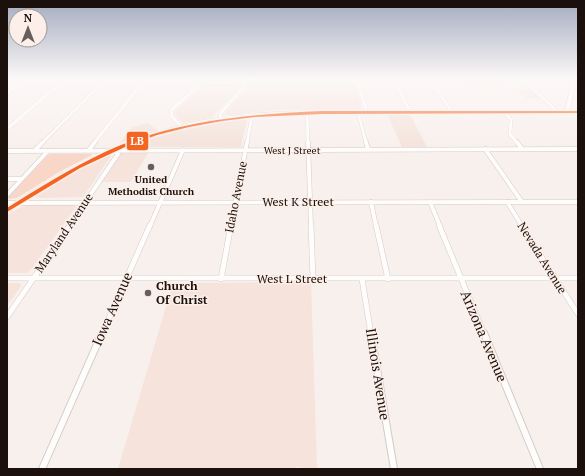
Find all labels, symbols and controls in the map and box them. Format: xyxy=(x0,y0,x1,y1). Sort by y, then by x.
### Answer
north arrow xyxy=(8,8,48,48)
text: N xyxy=(24,11,33,25)
line badge: LB xyxy=(126,131,149,151)
text: LB xyxy=(130,134,144,148)
street label: West J Street xyxy=(264,144,321,157)
street label: Idaho Avenue xyxy=(221,160,250,234)
marker: United Methodist Church xyxy=(146,162,156,172)
place label: United Methodist Church xyxy=(108,173,195,198)
street label: Maryland Avenue xyxy=(31,190,96,275)
street label: West K Street xyxy=(262,194,334,209)
street label: Nevada Avenue xyxy=(514,219,570,296)
street label: Iowa Avenue xyxy=(87,269,136,349)
street label: West L Street xyxy=(257,271,328,286)
place label: Church Of Christ xyxy=(156,278,208,307)
street label: Arizona Avenue xyxy=(457,287,512,385)
marker: Church Of Christ xyxy=(143,288,153,298)
street label: Illinois Avenue xyxy=(362,327,395,421)

